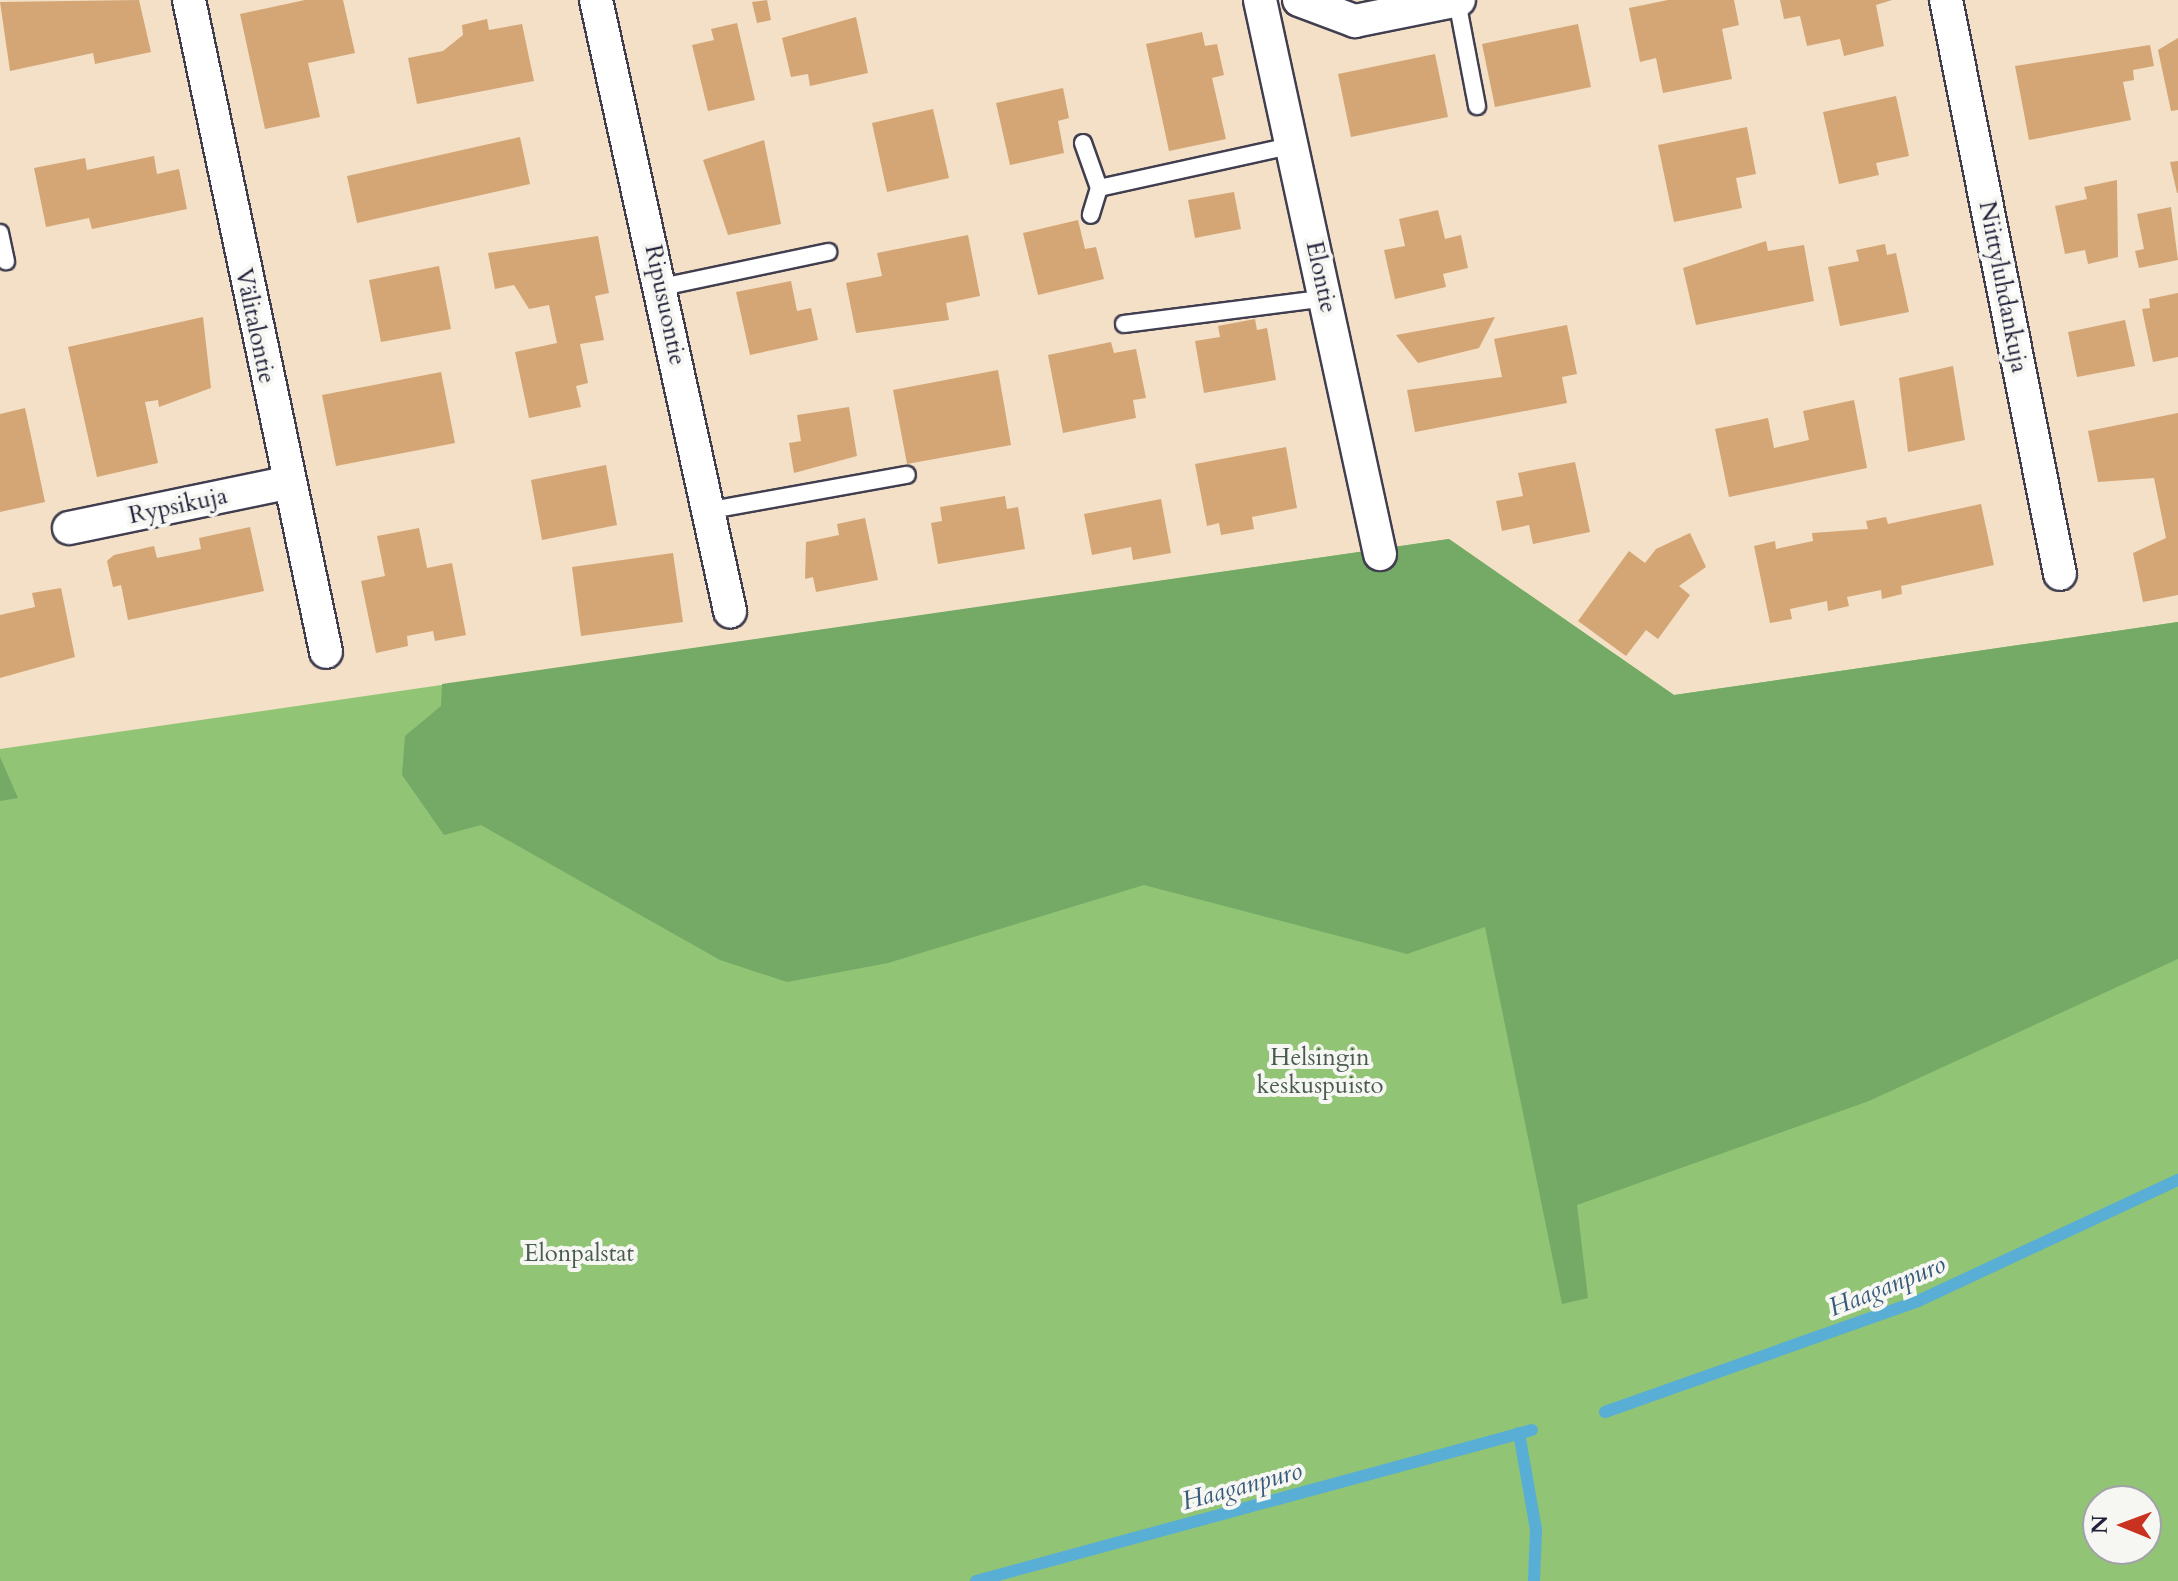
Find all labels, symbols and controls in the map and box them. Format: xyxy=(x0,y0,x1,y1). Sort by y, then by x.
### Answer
street label: Niittyluhdankuja xyxy=(1972,199,2034,375)
street label: Elontie xyxy=(1299,238,1343,316)
street label: Ripusuontie xyxy=(638,242,692,368)
street label: Välitalontie xyxy=(229,266,281,386)
street label: Rypsikuja xyxy=(126,482,230,530)
park label: Helsingin keskuspuisto xyxy=(1256,1044,1384,1100)
park label: Elonpalstat xyxy=(524,1240,634,1268)
water label: Haaganpuro xyxy=(1824,1248,1950,1324)
water label: Haaganpuro xyxy=(1178,1455,1306,1517)
north arrow xyxy=(2082,1485,2162,1565)
text: N xyxy=(2085,1515,2115,1534)

